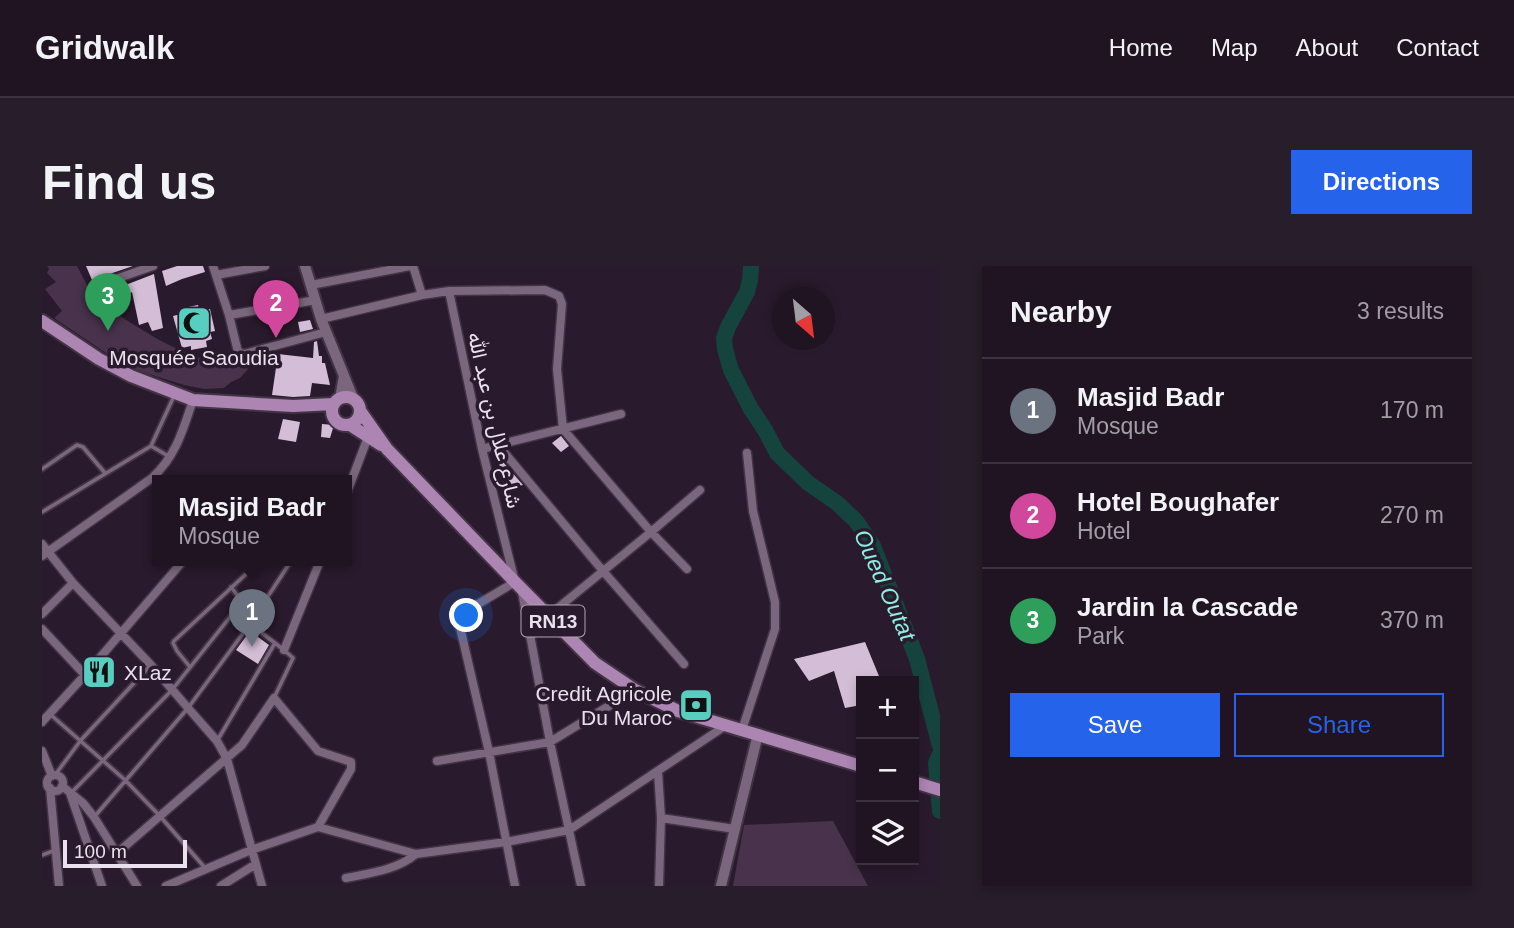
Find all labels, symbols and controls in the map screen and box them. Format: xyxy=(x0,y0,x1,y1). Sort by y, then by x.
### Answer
text: Gridwalk xyxy=(35,29,174,66)
text: Home xyxy=(1109,34,1173,61)
text: Map xyxy=(1211,34,1258,61)
text: About xyxy=(1296,34,1358,61)
text: Contact xyxy=(1396,34,1479,61)
button: Directions xyxy=(1291,150,1472,214)
text: Find us xyxy=(42,155,216,209)
pin: 3 xyxy=(85,273,131,331)
pin: 2 xyxy=(253,280,299,338)
north arrow xyxy=(772,287,835,350)
text: Nearby xyxy=(1010,295,1112,328)
text: 3 results xyxy=(1357,298,1444,324)
mosque icon: Mosquée Saoudia xyxy=(175,304,213,342)
street label: شارع علال بن عبد الله xyxy=(461,330,527,511)
place label: Mosquée Saoudia xyxy=(109,346,279,369)
text: Masjid Badr xyxy=(1077,382,1224,412)
text: 1 xyxy=(1027,397,1039,423)
text: 170 m xyxy=(1380,397,1444,423)
text: Mosque xyxy=(1077,413,1159,439)
popup xyxy=(152,475,352,566)
text: Hotel Boughafer xyxy=(1077,487,1279,517)
text: Masjid Badr xyxy=(178,492,326,522)
text: 2 xyxy=(1027,502,1039,528)
text: 270 m xyxy=(1380,502,1444,528)
text: Hotel xyxy=(1077,518,1131,544)
text: Mosque xyxy=(178,523,260,549)
water label: Oued Outat xyxy=(849,525,922,646)
pin: 1 xyxy=(229,589,275,647)
text: Jardin la Cascade xyxy=(1077,592,1298,622)
your location xyxy=(449,598,483,632)
road number: RN13 xyxy=(522,606,584,636)
text: 3 xyxy=(1027,607,1039,633)
text: 370 m xyxy=(1380,607,1444,633)
text: Park xyxy=(1077,623,1124,649)
restaurant icon: XLaz xyxy=(80,653,118,691)
place label: XLaz xyxy=(124,661,172,684)
map controls xyxy=(856,676,919,865)
button: + xyxy=(856,676,919,739)
place label: Credit Agricole Du Maroc xyxy=(535,682,672,729)
bank icon: Credit Agricole Du Maroc xyxy=(677,686,715,724)
button: Save xyxy=(1010,693,1220,757)
button: Share xyxy=(1234,693,1444,757)
button: − xyxy=(856,739,919,802)
button: layers xyxy=(856,802,919,865)
scale bar xyxy=(63,837,187,869)
text: 100 m xyxy=(74,841,127,862)

